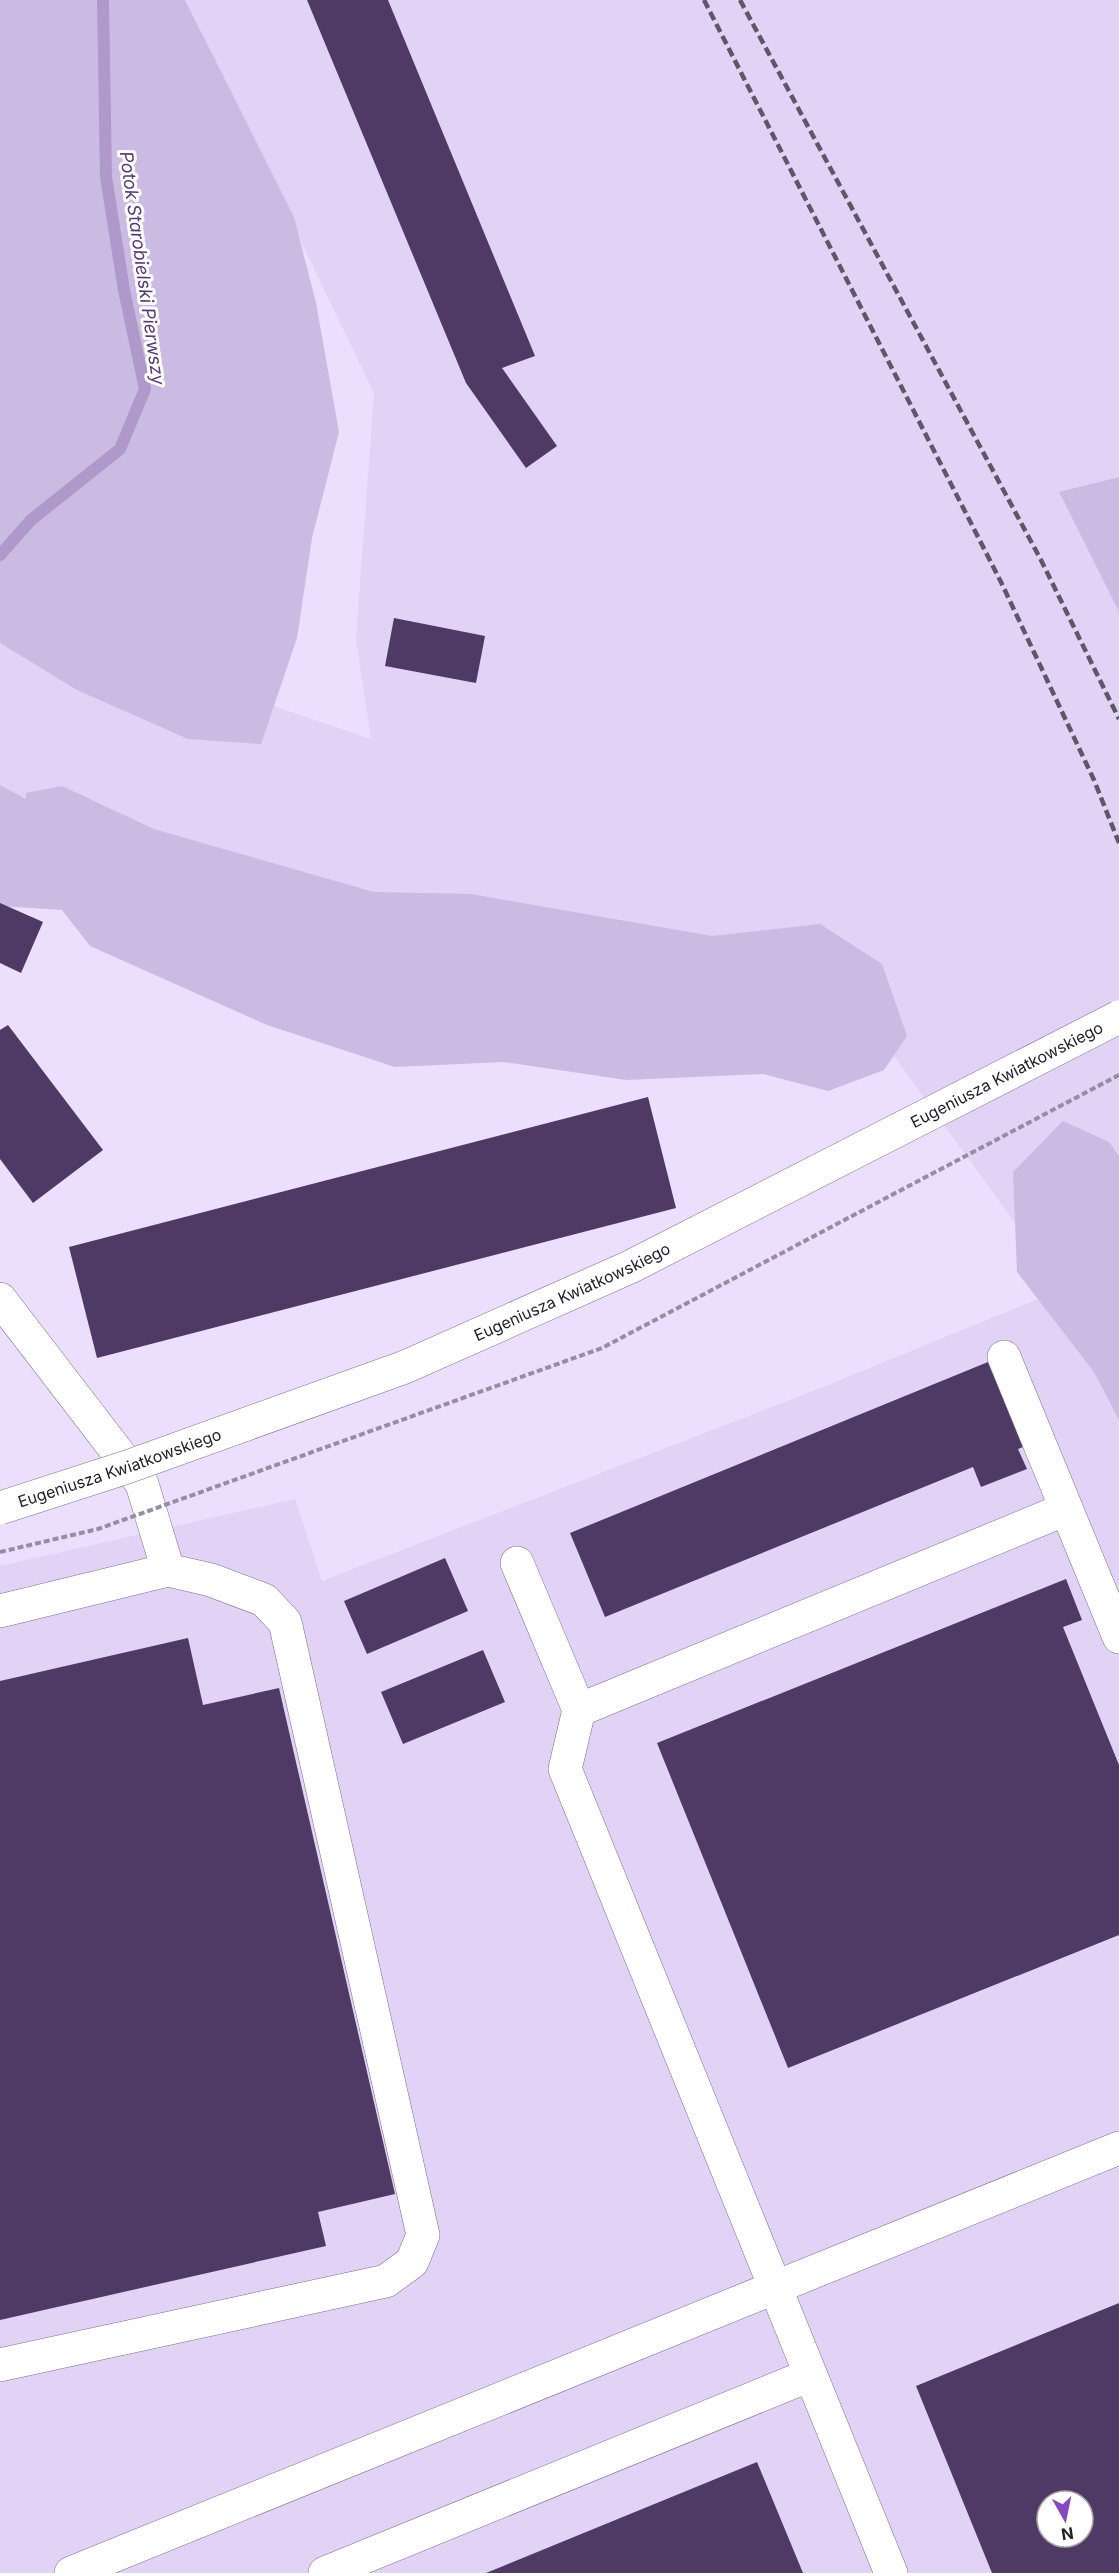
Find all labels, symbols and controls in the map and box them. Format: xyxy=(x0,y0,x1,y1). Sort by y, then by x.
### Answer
water label: Potok Starobielski Pierwszy xyxy=(116,150,169,387)
street label: Eugeniusza Kwiatkowskiego xyxy=(907,1017,1106,1132)
street label: Eugeniusza Kwiatkowskiego xyxy=(471,1238,673,1345)
street label: Eugeniusza Kwiatkowskiego xyxy=(15,1424,224,1512)
north arrow xyxy=(1035,2489,1095,2549)
text: N xyxy=(1060,2523,1075,2545)

